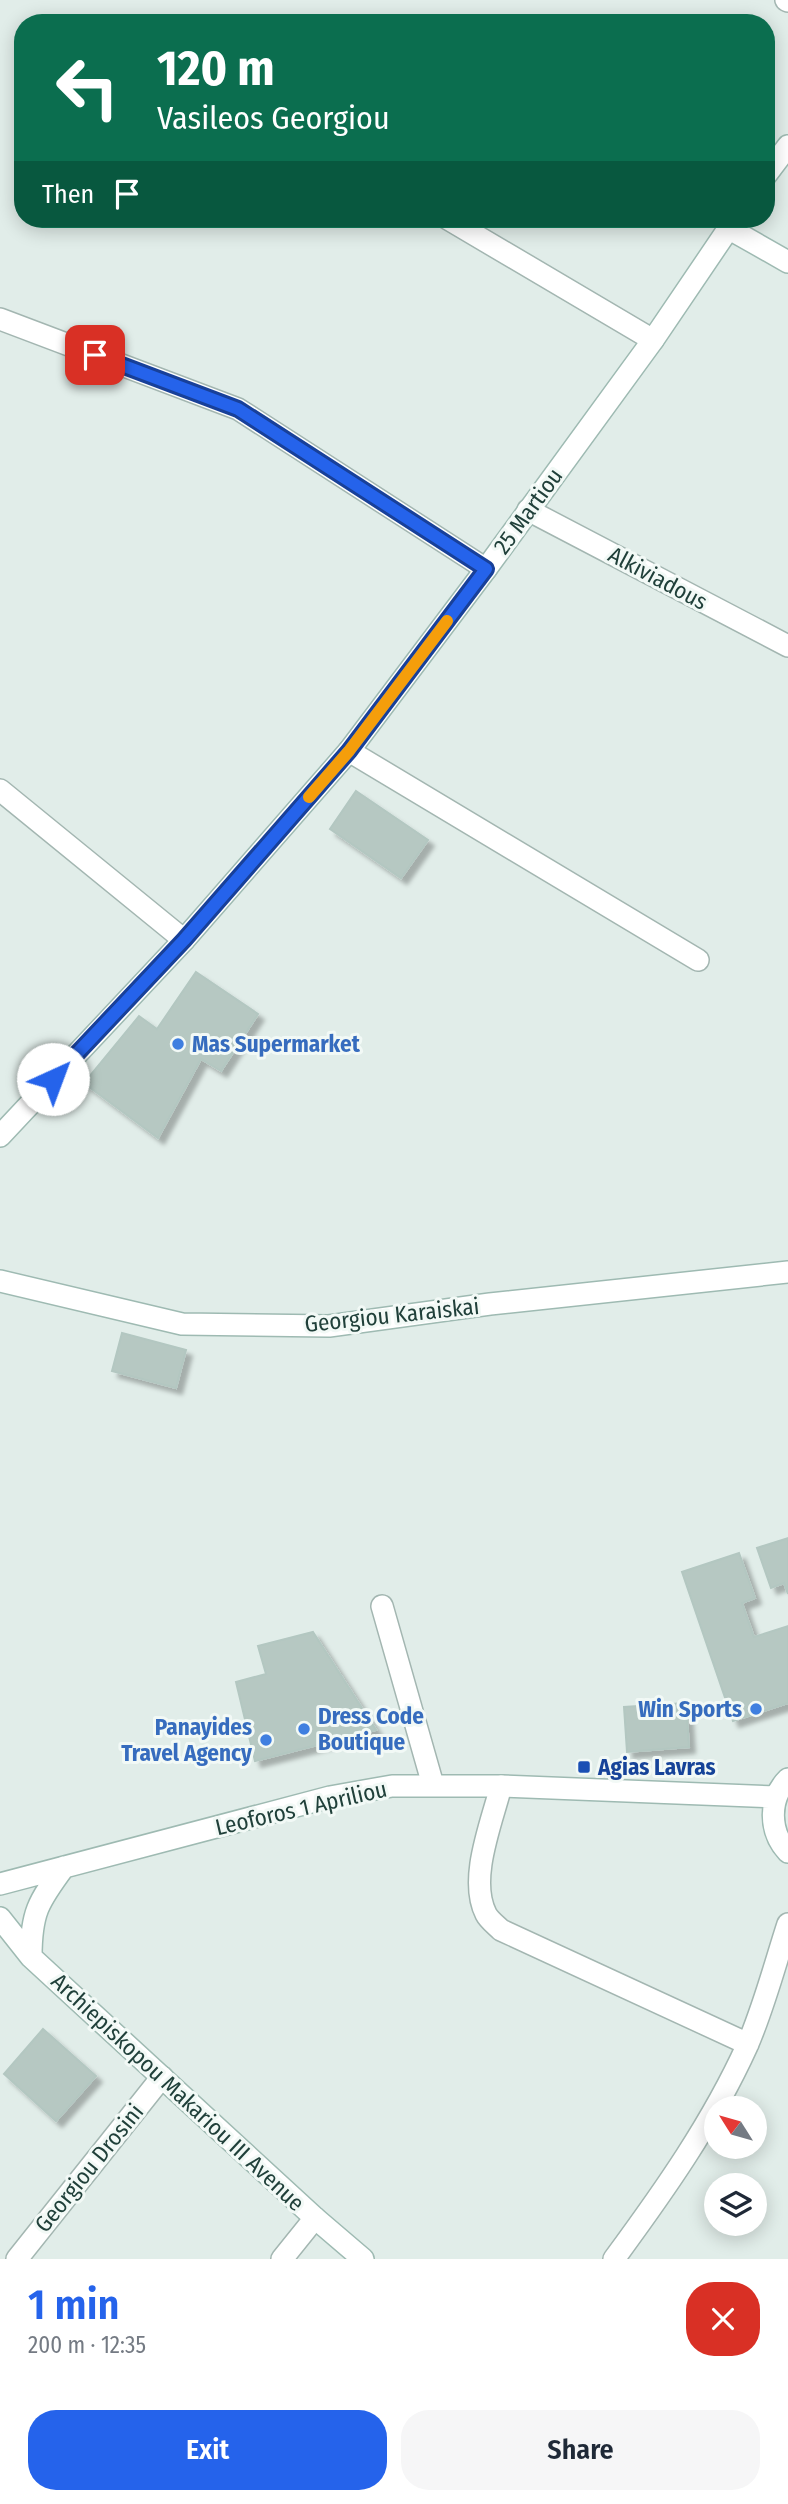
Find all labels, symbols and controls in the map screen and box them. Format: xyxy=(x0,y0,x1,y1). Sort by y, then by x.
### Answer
text: 120 m xyxy=(157,39,275,98)
icon: left xyxy=(42,42,133,133)
text: Vasileos Georgiou xyxy=(157,99,390,137)
icon: arrive xyxy=(108,175,146,213)
text: Then xyxy=(42,179,94,210)
pin xyxy=(65,325,125,385)
icon: arrive xyxy=(76,336,114,374)
street label: 25 Martiou xyxy=(488,463,568,559)
street label: Alkiviadous xyxy=(604,540,713,616)
place label: Mas Supermarket xyxy=(192,1030,361,1058)
marker: Mas Supermarket xyxy=(170,1036,186,1052)
position arrow xyxy=(16,1042,90,1116)
street label: Georgiou Karaiskai xyxy=(303,1292,481,1338)
place label: Win Sports xyxy=(638,1695,742,1723)
marker: Win Sports xyxy=(748,1701,764,1717)
place label: Dress Code Boutique xyxy=(318,1702,424,1756)
place label: Panayides Travel Agency xyxy=(121,1713,253,1767)
marker: Dress Code Boutique xyxy=(296,1721,312,1737)
marker: Panayides Travel Agency xyxy=(258,1732,274,1748)
place label: Agias Lavras xyxy=(597,1753,716,1781)
marker: Agias Lavras xyxy=(576,1759,592,1775)
street label: Leoforos 1 Apriliou xyxy=(212,1775,390,1841)
street label: Archiepiskopou Makariou III Avenue xyxy=(46,1967,310,2217)
north arrow xyxy=(704,2096,766,2160)
map controls xyxy=(704,2096,767,2236)
street label: Georgiou Drosini xyxy=(29,2098,149,2238)
button: layers xyxy=(704,2173,767,2236)
text: 1 min xyxy=(28,2280,119,2330)
button: close xyxy=(686,2282,760,2356)
text: 200 m · 12:35 xyxy=(28,2331,146,2359)
button: Exit xyxy=(28,2410,387,2490)
button: Share xyxy=(401,2410,760,2490)

